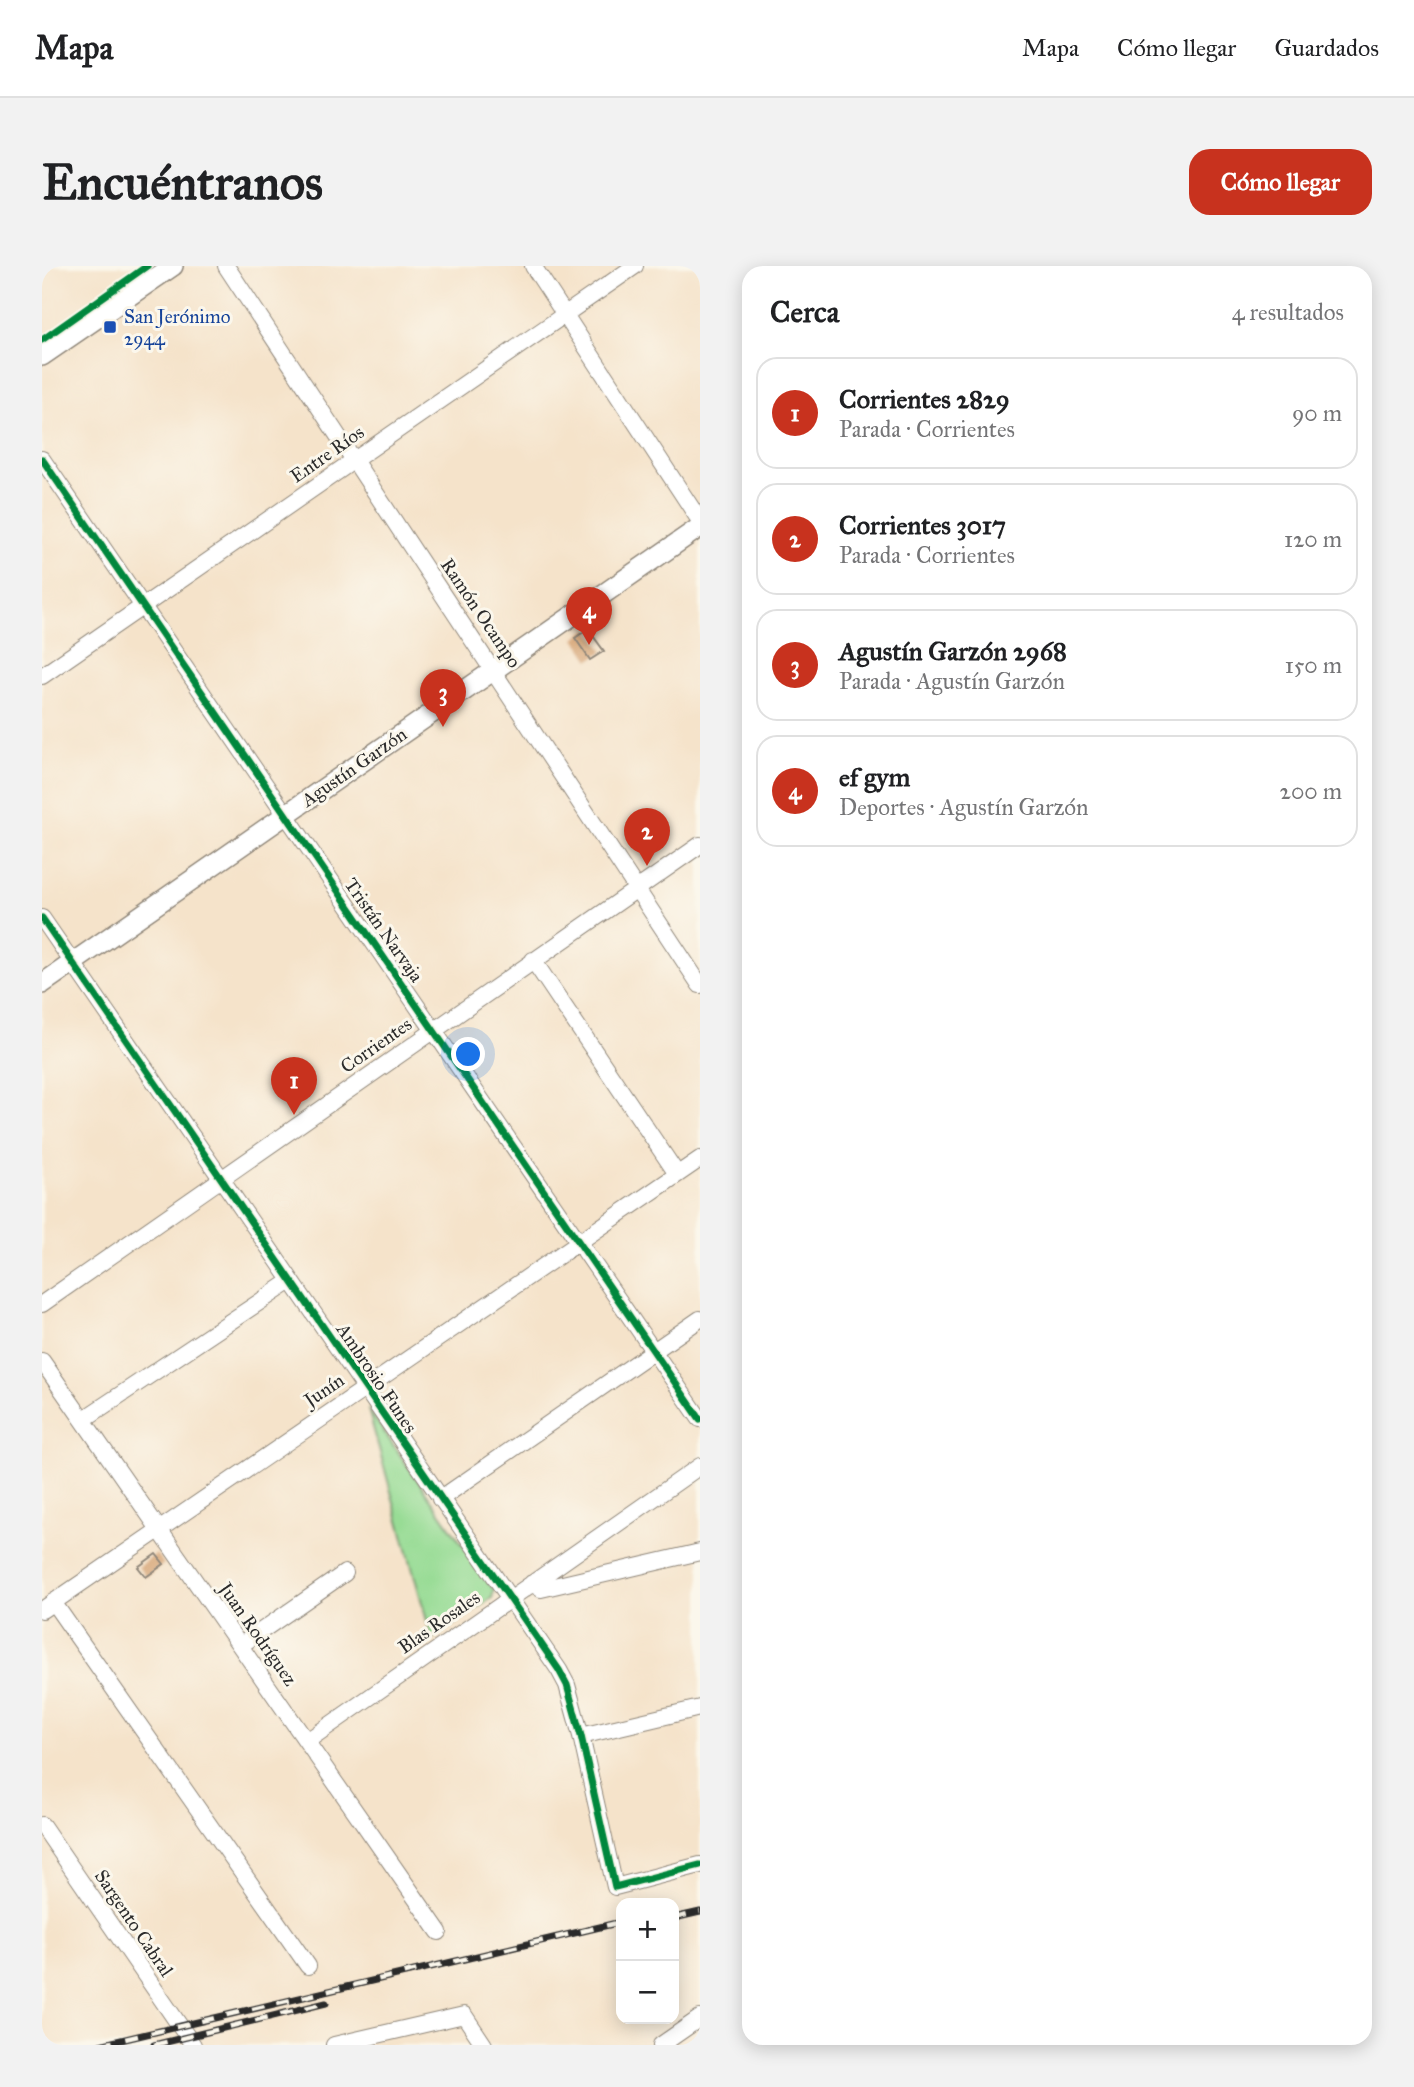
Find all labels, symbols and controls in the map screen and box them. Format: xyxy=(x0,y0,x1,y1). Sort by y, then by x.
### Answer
text: Mapa xyxy=(35,28,113,68)
text: Mapa xyxy=(1022,33,1079,63)
text: Cómo llegar xyxy=(1117,33,1236,63)
text: Guardados xyxy=(1274,33,1379,63)
button: Cómo llegar xyxy=(1189,149,1372,215)
text: Encuéntranos xyxy=(42,153,323,212)
text: Cerca xyxy=(770,294,839,330)
text: 4 resultados xyxy=(1232,298,1344,326)
place label: San Jerónimo 2944 xyxy=(124,305,231,350)
marker: San Jerónimo 2944 xyxy=(102,319,118,335)
text: Corrientes 2829 xyxy=(839,383,1010,415)
text: 1 xyxy=(790,399,800,427)
text: 90 m xyxy=(1292,399,1342,427)
text: Parada · Corrientes xyxy=(839,415,1015,443)
street label: Entre Ríos xyxy=(286,420,368,488)
text: Corrientes 3017 xyxy=(839,509,1006,541)
text: 2 xyxy=(789,525,801,553)
text: 120 m xyxy=(1284,525,1342,553)
text: Parada · Corrientes xyxy=(839,541,1015,569)
street label: Ramón Ocampo xyxy=(436,554,526,672)
pin: 4 xyxy=(566,587,612,645)
text: Agustín Garzón 2968 xyxy=(839,635,1067,667)
text: 3 xyxy=(790,651,800,679)
text: 150 m xyxy=(1285,651,1342,679)
text: Parada · Agustín Garzón xyxy=(839,667,1065,695)
pin: 3 xyxy=(420,669,466,727)
street label: Agustín Garzón xyxy=(296,722,412,813)
text: ef gym xyxy=(839,761,910,793)
text: 4 xyxy=(789,777,801,805)
text: 200 m xyxy=(1280,777,1342,805)
text: Deportes · Agustín Garzón xyxy=(839,793,1089,821)
pin: 2 xyxy=(624,808,670,866)
street label: Tristán Narvaja xyxy=(340,874,429,987)
street label: Corrientes xyxy=(336,1012,416,1078)
your location xyxy=(451,1037,485,1071)
pin: 1 xyxy=(271,1057,317,1115)
street label: Ambrosio Funes xyxy=(331,1318,422,1437)
street label: Junín xyxy=(298,1368,349,1414)
street label: Juan Rodríguez xyxy=(212,1576,302,1691)
street label: Blas Rosales xyxy=(394,1585,484,1659)
street label: Sargento Cabral xyxy=(89,1865,179,1982)
map controls xyxy=(616,1898,679,2024)
button: + xyxy=(616,1898,679,1961)
button: − xyxy=(616,1961,679,2024)

